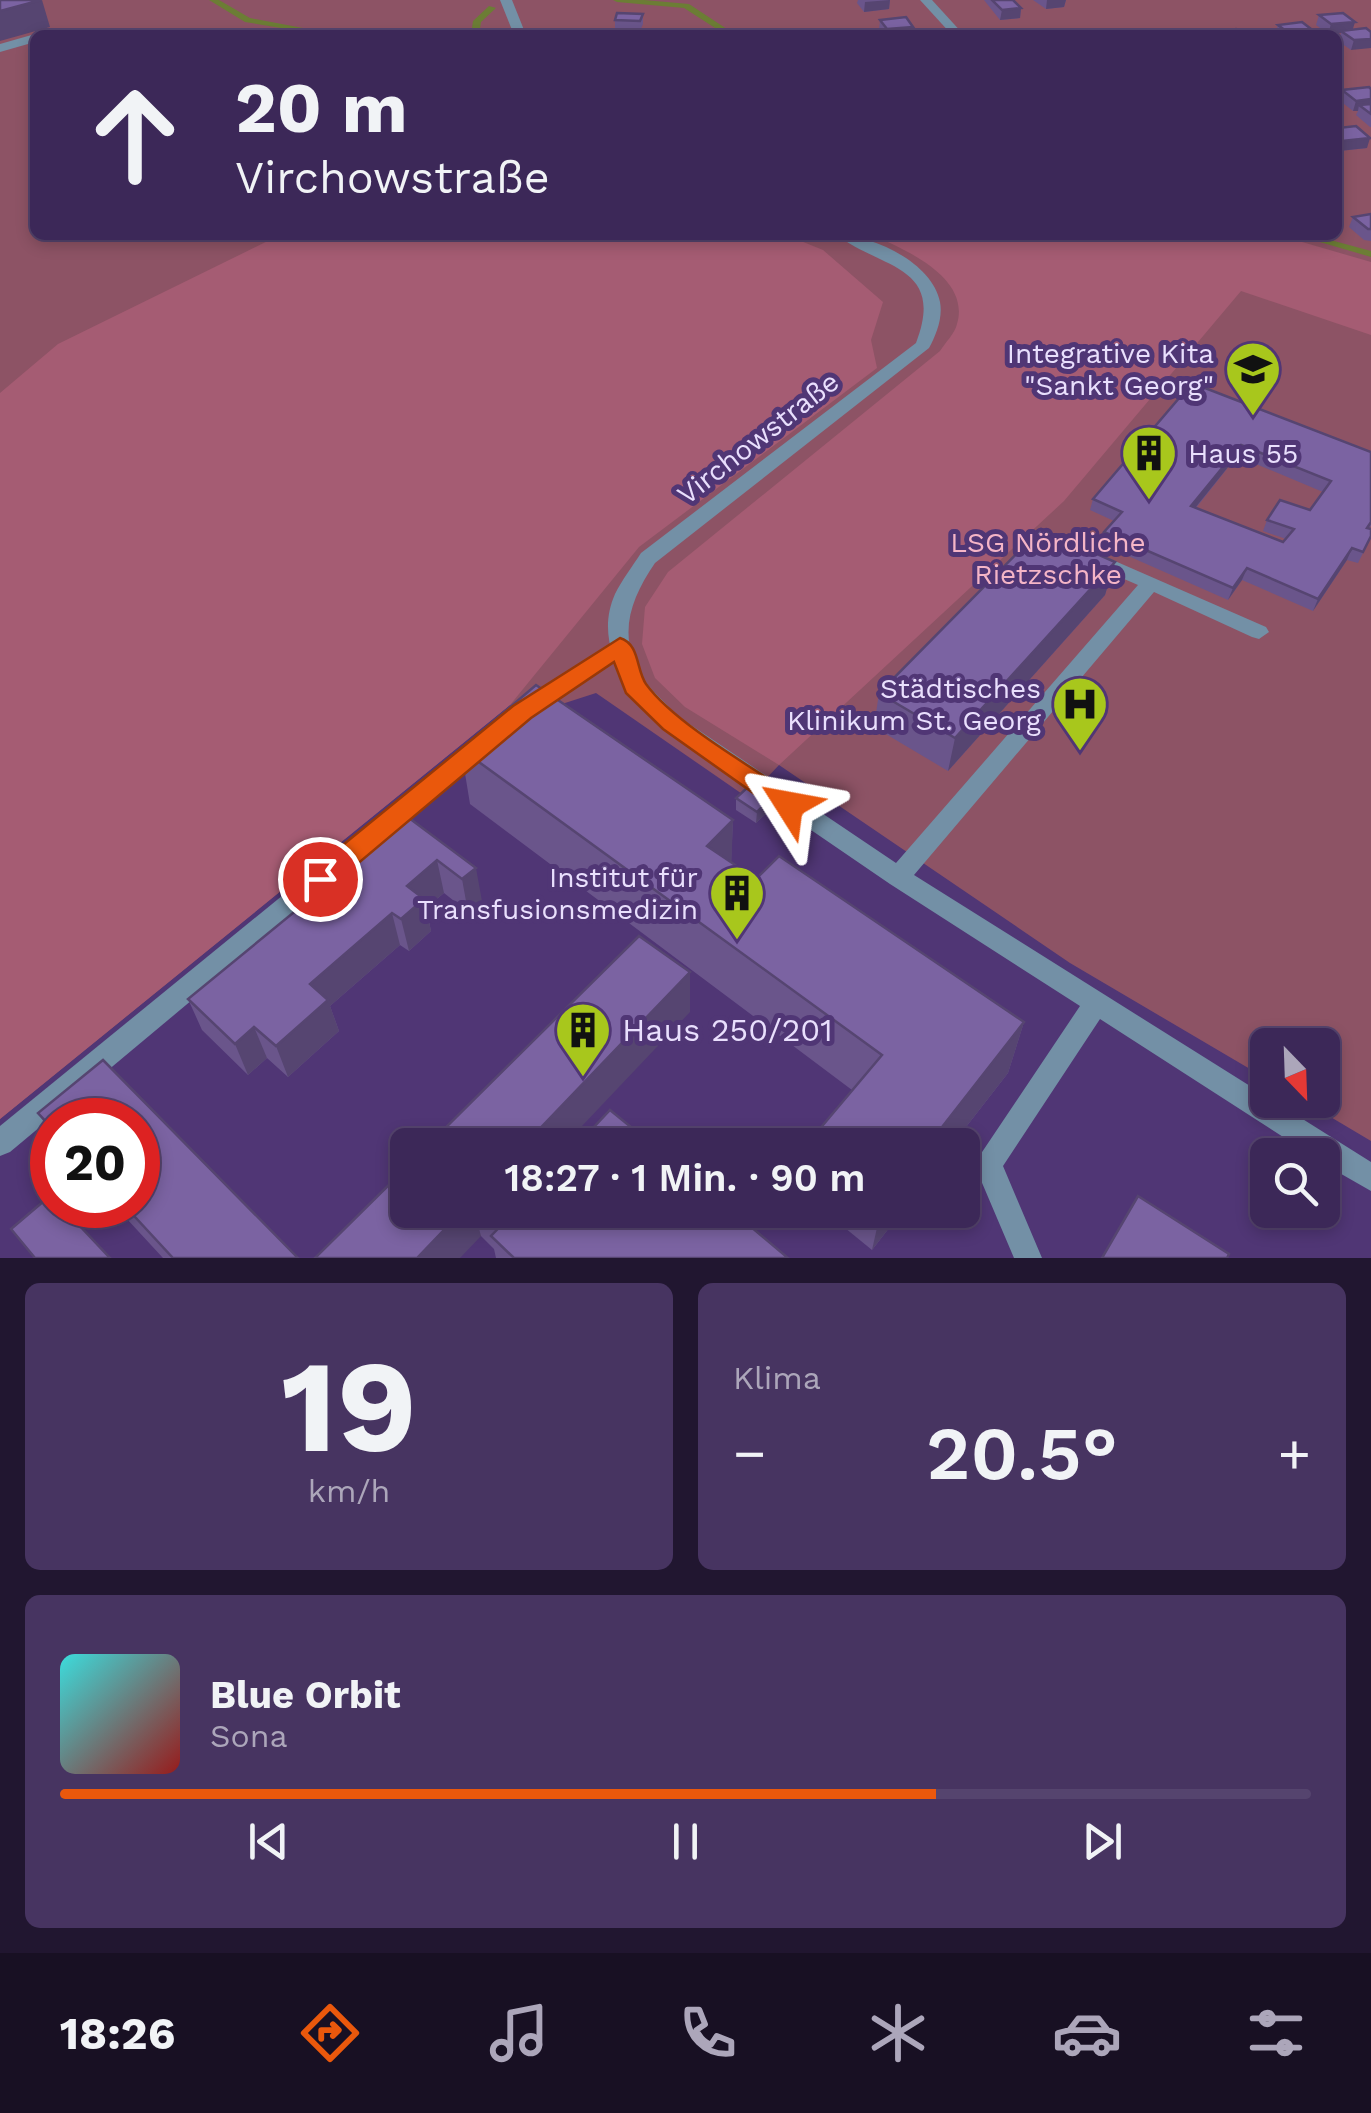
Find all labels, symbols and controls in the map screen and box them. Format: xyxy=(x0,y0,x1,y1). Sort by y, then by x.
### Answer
text: 20 m xyxy=(235,67,408,149)
icon: ahead xyxy=(70,70,200,200)
text: Virchowstraße xyxy=(235,151,550,204)
place label: Integrative Kita "Sankt Georg" xyxy=(1007,337,1214,402)
school or university icon: Integrative Kita "Sankt Georg" xyxy=(1223,339,1283,418)
street label: Virchowstraße xyxy=(671,365,845,511)
building icon: Haus 55 xyxy=(1119,423,1179,502)
place label: Haus 55 xyxy=(1188,437,1298,470)
park label: LSG Nördliche Rietzschke xyxy=(950,526,1146,591)
place label: Städtisches Klinikum St. Georg xyxy=(787,672,1041,737)
hospital icon: Städtisches Klinikum St. Georg xyxy=(1050,674,1110,753)
position arrow xyxy=(737,753,841,857)
pin xyxy=(278,837,363,922)
icon: arrive xyxy=(293,852,348,907)
place label: Institut für Transfusionsmedizin xyxy=(417,861,698,926)
building icon: Institut für Transfusionsmedizin xyxy=(707,863,767,942)
building icon: Haus 250/201 xyxy=(553,1000,613,1079)
place label: Haus 250/201 xyxy=(622,1011,833,1049)
north arrow xyxy=(1250,1028,1340,1118)
map controls xyxy=(1250,1028,1340,1228)
speed limit sign: 20 xyxy=(30,1098,160,1228)
button: search xyxy=(1250,1138,1340,1228)
text: 18:27 · 1 Min. · 90 m xyxy=(505,1156,865,1200)
text: 19 xyxy=(281,1330,417,1483)
text: Klima xyxy=(733,1359,821,1397)
text: 20.5° xyxy=(926,1409,1118,1497)
text: − xyxy=(733,1421,766,1485)
text: + xyxy=(1278,1421,1311,1485)
text: km/h xyxy=(308,1472,390,1510)
text: Blue Orbit xyxy=(210,1673,401,1717)
text: Sona xyxy=(210,1717,288,1755)
icon: previous xyxy=(241,1814,296,1869)
icon: pause xyxy=(658,1814,713,1869)
icon: next xyxy=(1075,1814,1130,1869)
icon: directions xyxy=(295,1998,365,2068)
icon: music xyxy=(484,1998,554,2068)
icon: phone xyxy=(673,1998,743,2068)
icon: climate xyxy=(863,1998,933,2068)
icon: car xyxy=(1052,1998,1122,2068)
icon: filters xyxy=(1241,1998,1311,2068)
text: 18:26 xyxy=(60,2007,175,2060)

